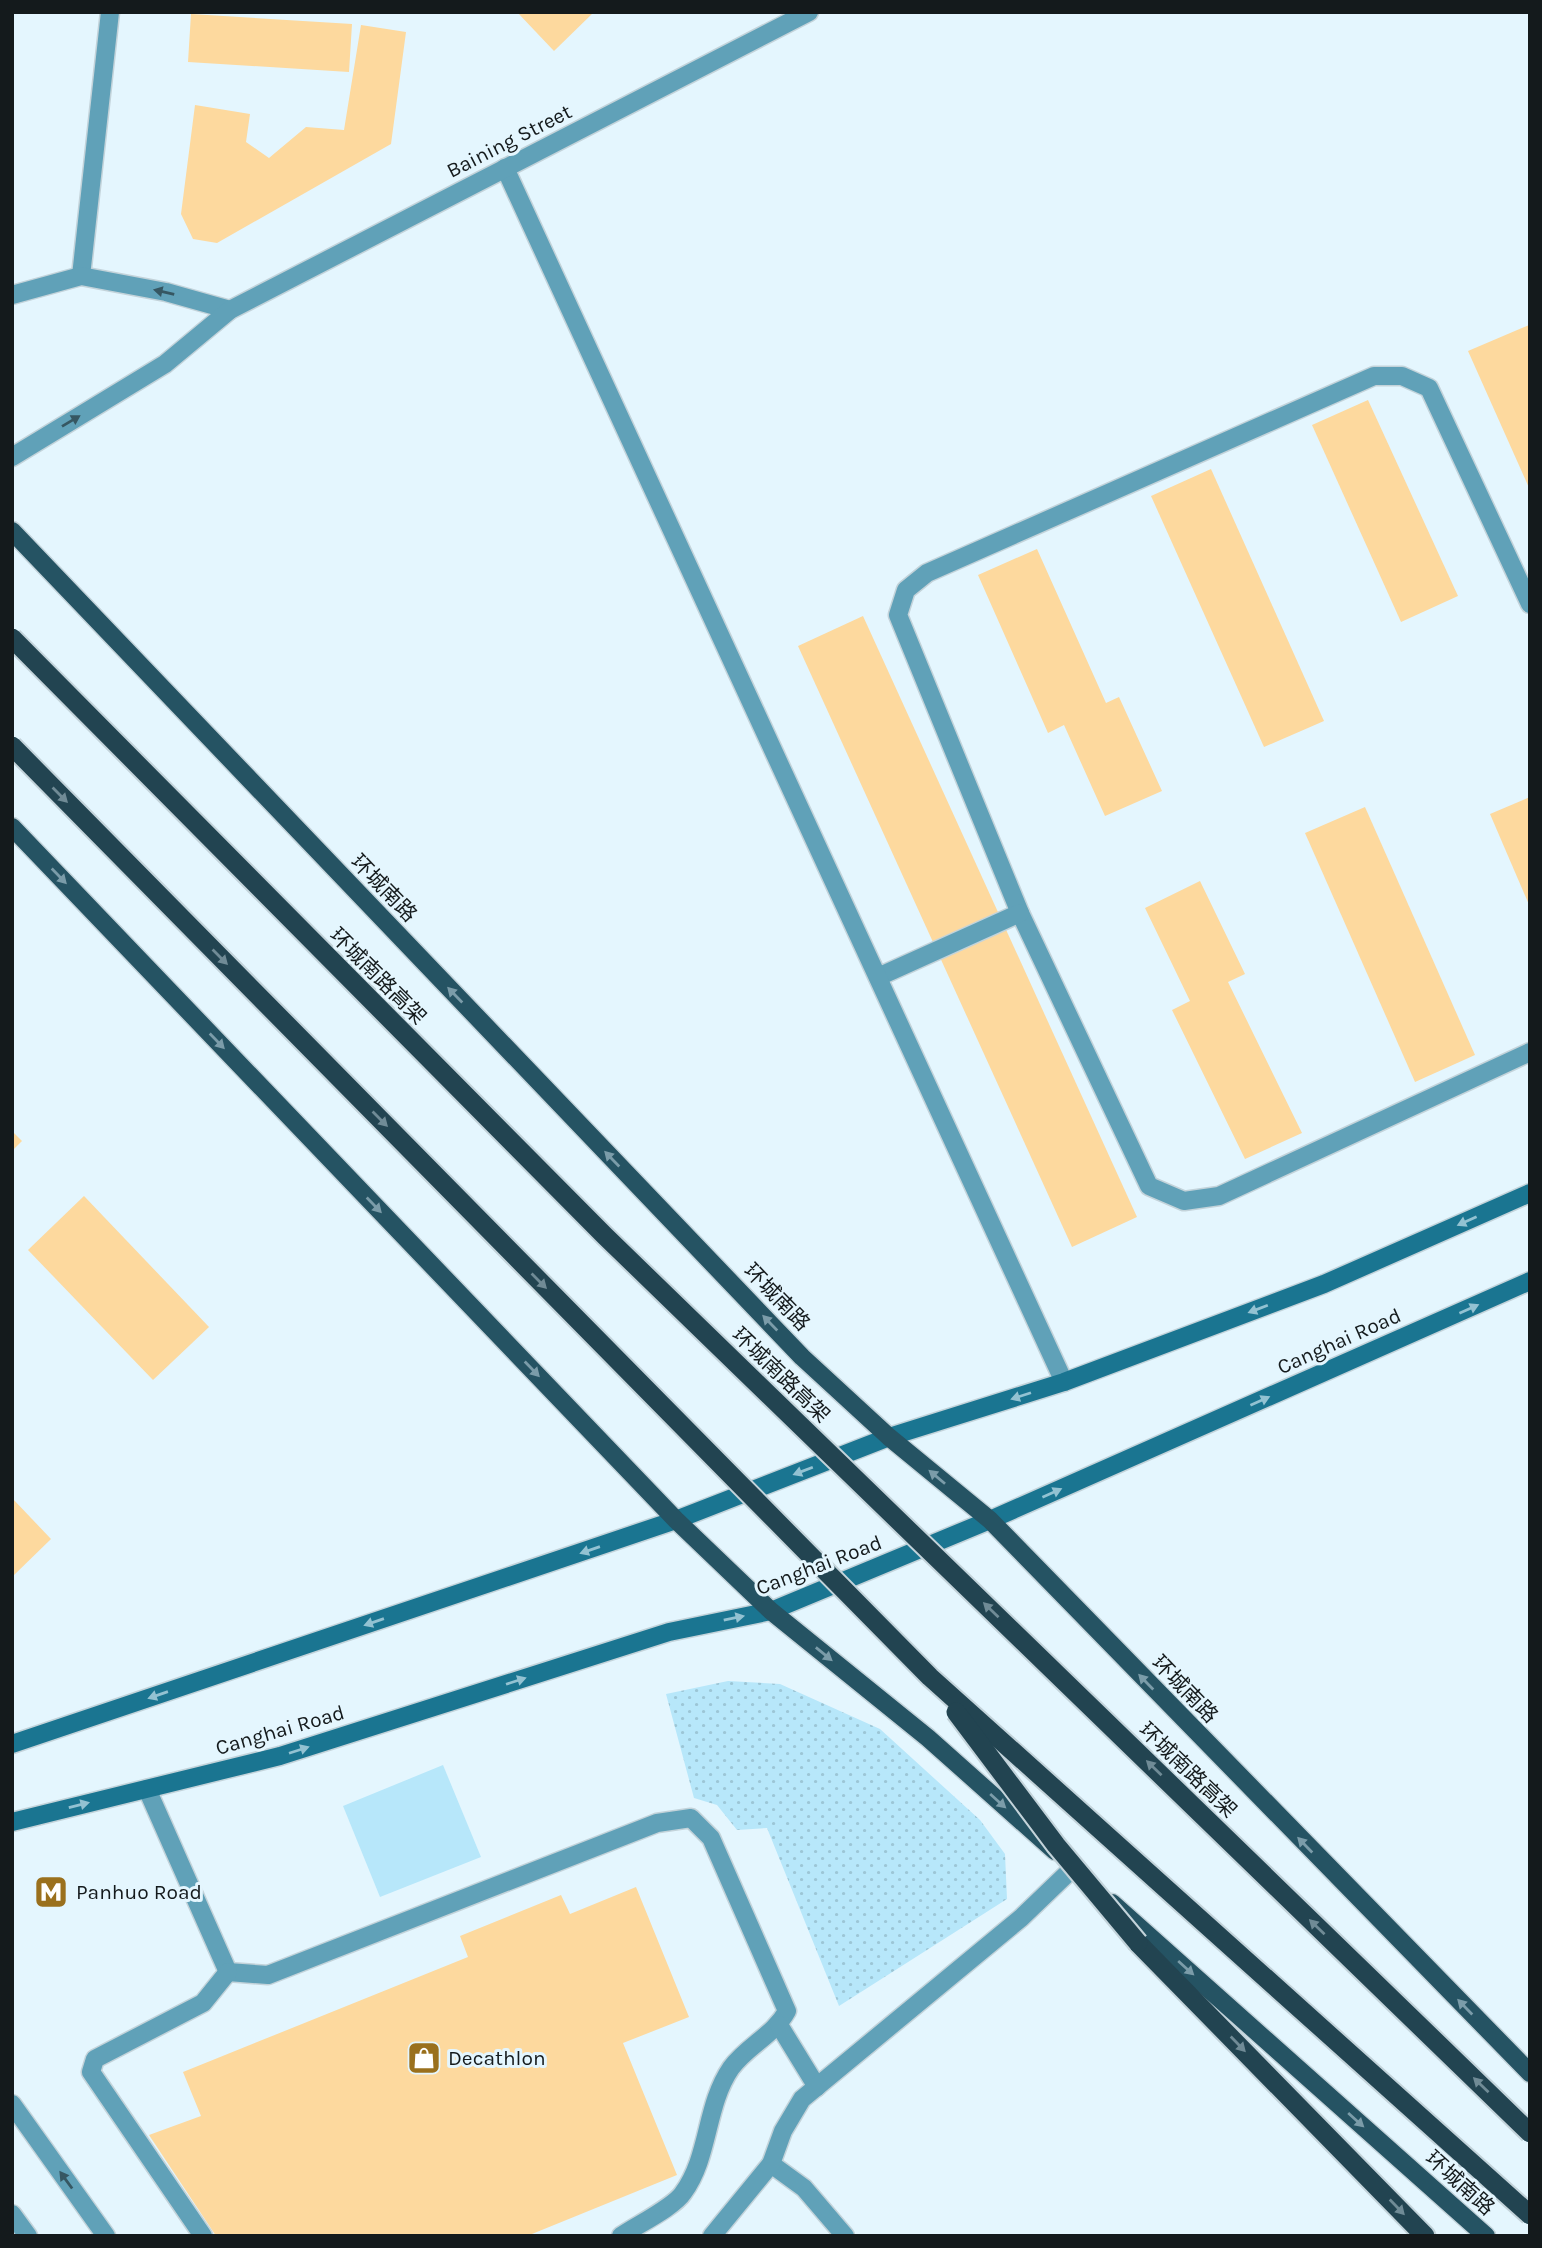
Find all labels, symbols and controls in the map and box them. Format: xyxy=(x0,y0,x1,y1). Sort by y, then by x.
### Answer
street label: Baining Street xyxy=(443,99,576,183)
one-way arrow xyxy=(153,286,175,297)
one-way arrow xyxy=(61,415,80,428)
one-way arrow xyxy=(52,786,68,803)
street label: 环城南路 xyxy=(346,849,422,927)
one-way arrow xyxy=(51,867,67,884)
street label: 环城南路高架 xyxy=(325,923,431,1029)
one-way arrow xyxy=(211,948,227,965)
one-way arrow xyxy=(447,987,463,1004)
one-way arrow xyxy=(208,1032,225,1049)
one-way arrow xyxy=(371,1110,387,1127)
one-way arrow xyxy=(605,1151,621,1168)
one-way arrow xyxy=(366,1196,382,1213)
one-way arrow xyxy=(1457,1216,1478,1227)
street label: 环城南路 xyxy=(739,1258,815,1336)
one-way arrow xyxy=(531,1272,547,1289)
street label: Canghai Road xyxy=(1273,1303,1405,1379)
one-way arrow xyxy=(1458,1303,1479,1314)
one-way arrow xyxy=(1247,1304,1268,1315)
one-way arrow xyxy=(762,1315,778,1332)
street label: 环城南路高架 xyxy=(727,1323,835,1427)
one-way arrow xyxy=(523,1360,539,1377)
one-way arrow xyxy=(1010,1391,1031,1401)
one-way arrow xyxy=(1250,1395,1271,1406)
one-way arrow xyxy=(792,1465,813,1476)
one-way arrow xyxy=(929,1470,946,1485)
one-way arrow xyxy=(1042,1487,1063,1498)
street label: Canghai Road xyxy=(753,1530,885,1600)
one-way arrow xyxy=(579,1545,600,1555)
one-way arrow xyxy=(982,1602,999,1619)
one-way arrow xyxy=(723,1613,745,1624)
one-way arrow xyxy=(363,1617,384,1628)
one-way arrow xyxy=(816,1646,833,1661)
street label: 环城南路 xyxy=(1147,1650,1223,1728)
one-way arrow xyxy=(1139,1674,1155,1691)
one-way arrow xyxy=(506,1675,527,1686)
one-way arrow xyxy=(148,1690,169,1700)
street label: Canghai Road xyxy=(213,1700,347,1760)
street label: 环城南路高架 xyxy=(1134,1718,1242,1822)
one-way arrow xyxy=(289,1744,310,1755)
one-way arrow xyxy=(1146,1761,1163,1777)
one-way arrow xyxy=(989,1792,1006,1808)
one-way arrow xyxy=(68,1800,90,1811)
one-way arrow xyxy=(1297,1836,1314,1853)
metro station icon: Panhuo Road xyxy=(32,1873,70,1911)
place label: Panhuo Road xyxy=(76,1880,202,1904)
one-way arrow xyxy=(1309,1918,1326,1935)
one-way arrow xyxy=(1177,1960,1194,1976)
one-way arrow xyxy=(1457,1999,1473,2016)
one-way arrow xyxy=(1229,2035,1245,2052)
shop icon: Decathlon xyxy=(405,2039,443,2077)
place label: Decathlon xyxy=(448,2046,546,2070)
one-way arrow xyxy=(1473,2078,1490,2094)
one-way arrow xyxy=(1347,2112,1365,2128)
street label: 环城南路 xyxy=(1421,2146,1499,2220)
one-way arrow xyxy=(59,2171,73,2189)
one-way arrow xyxy=(1388,2198,1405,2215)

